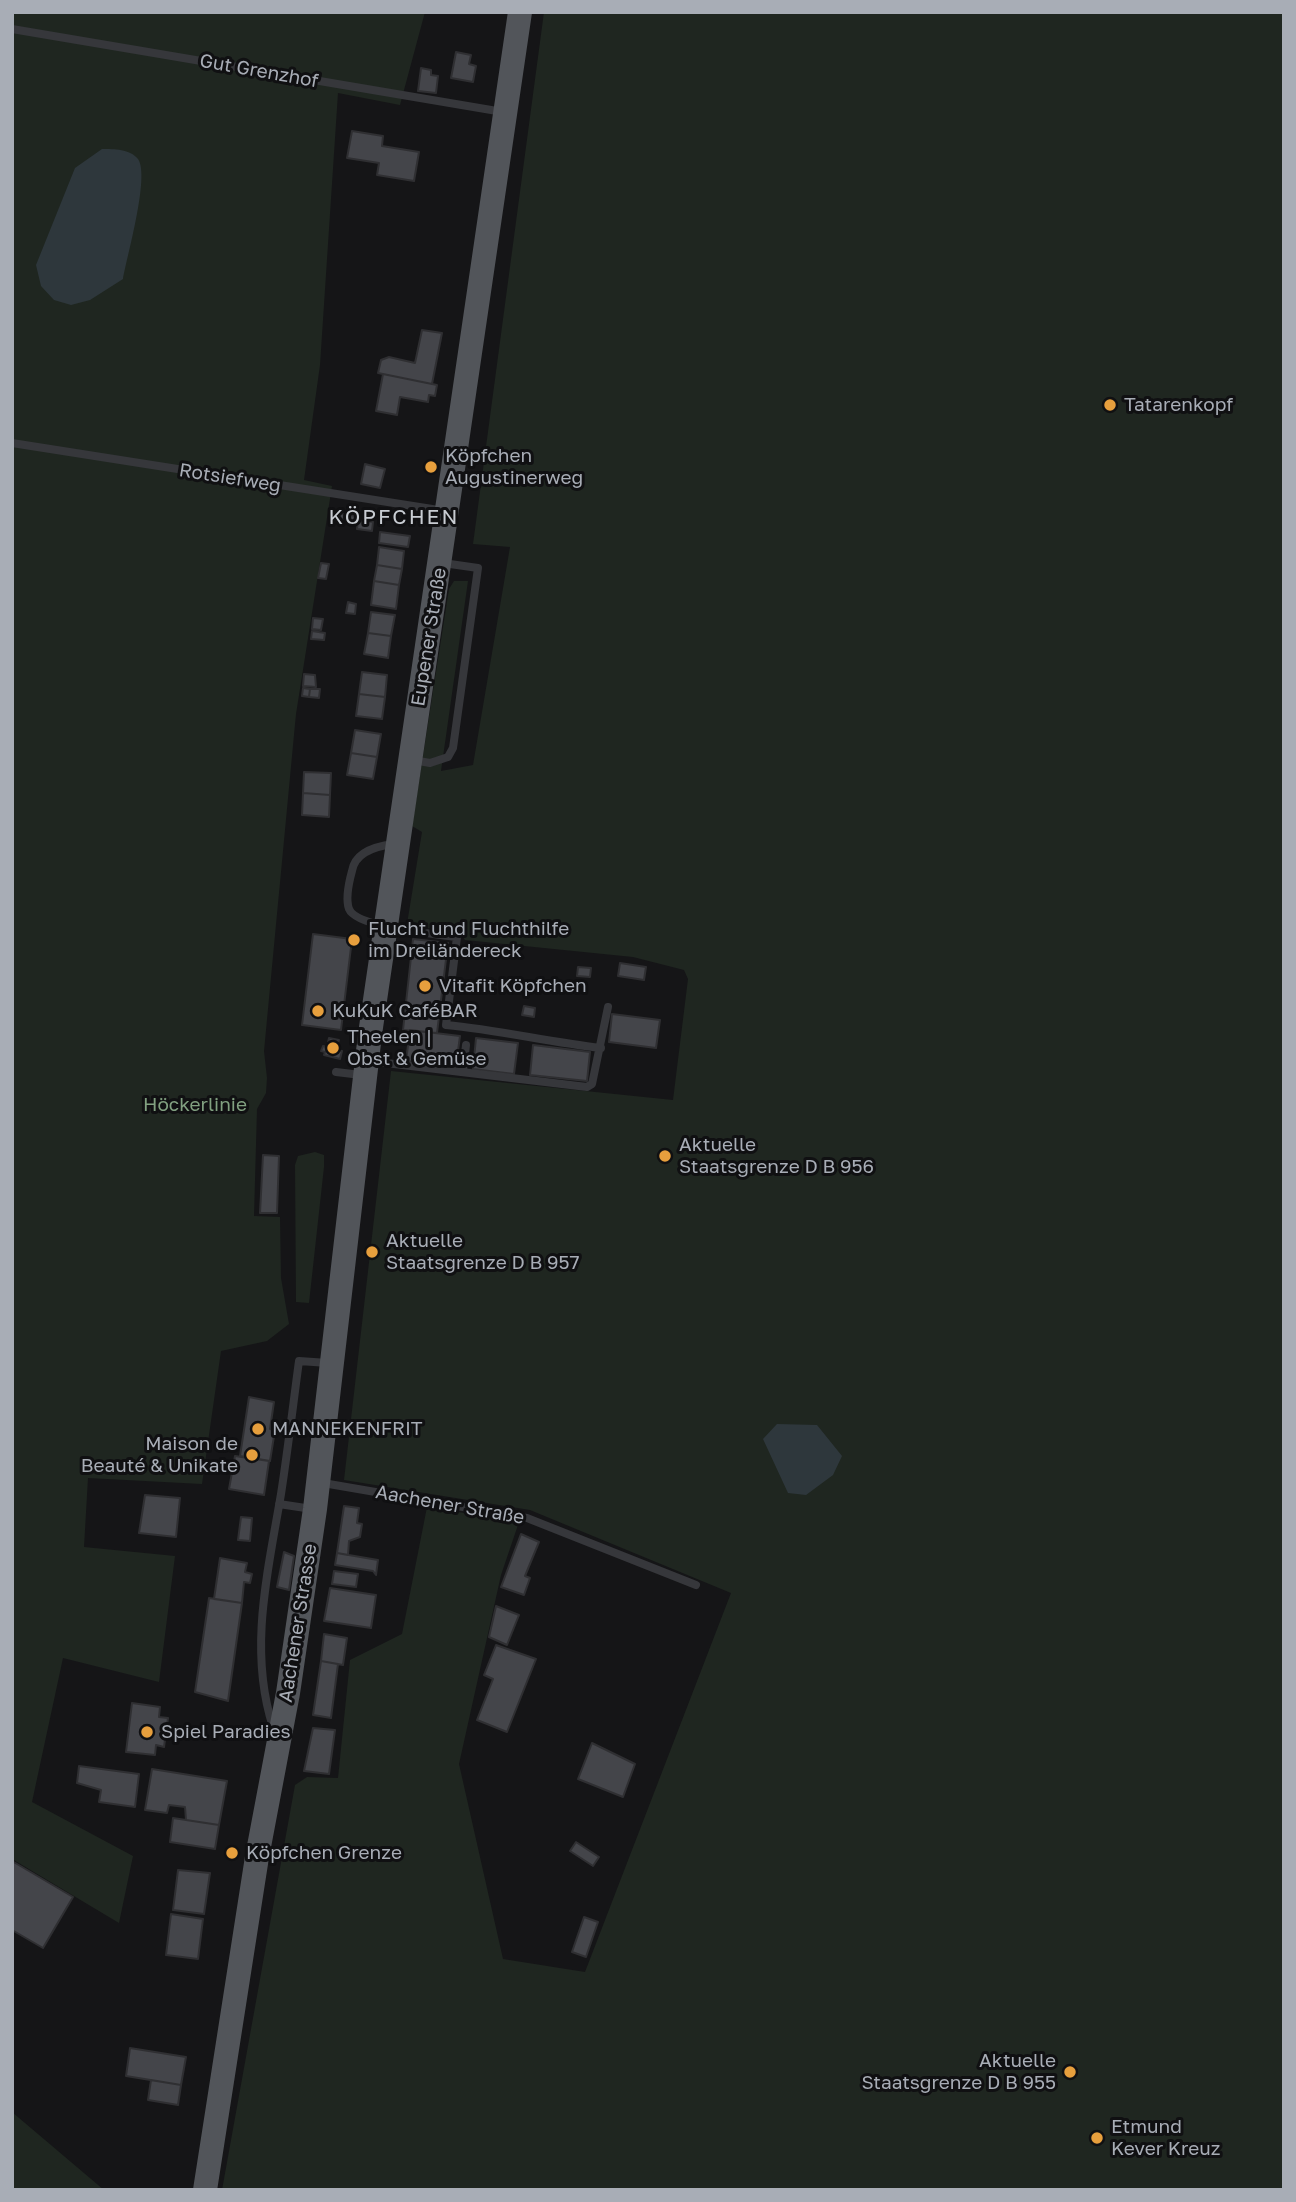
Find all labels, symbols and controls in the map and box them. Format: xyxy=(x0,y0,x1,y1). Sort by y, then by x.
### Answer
street label: Gut Grenzhof xyxy=(198,49,320,93)
place label: Tatarenkopf xyxy=(1124,394,1233,416)
marker: Tatarenkopf xyxy=(1102,397,1118,413)
place label: Köpfchen Augustinerweg xyxy=(445,445,583,489)
street label: Rotsiefweg xyxy=(177,459,283,497)
marker: Köpfchen Augustinerweg xyxy=(423,459,439,475)
district label: KÖPFCHEN xyxy=(330,504,458,530)
street label: Eupener Straße xyxy=(407,566,451,708)
place label: Flucht und Fluchthilfe im Dreiländereck xyxy=(368,918,569,962)
marker: Flucht und Fluchthilfe im Dreiländereck xyxy=(346,932,362,948)
place label: Vitafit Köpfchen xyxy=(439,975,587,997)
marker: Vitafit Köpfchen xyxy=(417,978,433,994)
place label: KuKuK CaféBAR xyxy=(332,1000,478,1022)
marker: KuKuK CaféBAR xyxy=(310,1003,326,1019)
place label: Theelen | Obst & Gemüse xyxy=(347,1026,486,1070)
marker: Theelen | Obst & Gemüse xyxy=(325,1040,341,1056)
park label: Höckerlinie xyxy=(143,1094,247,1116)
place label: Aktuelle Staatsgrenze D B 956 xyxy=(679,1134,874,1178)
marker: Aktuelle Staatsgrenze D B 956 xyxy=(657,1148,673,1164)
place label: Aktuelle Staatsgrenze D B 957 xyxy=(386,1230,580,1274)
marker: Aktuelle Staatsgrenze D B 957 xyxy=(364,1244,380,1260)
place label: MANNEKENFRIT xyxy=(272,1418,423,1440)
marker: MANNEKENFRIT xyxy=(250,1421,266,1437)
place label: Maison de Beauté & Unikate xyxy=(81,1433,238,1477)
marker: Maison de Beauté & Unikate xyxy=(244,1447,260,1463)
street label: Aachener Straße xyxy=(374,1481,526,1529)
street label: Aachener Strasse xyxy=(274,1542,322,1704)
place label: Spiel Paradies xyxy=(161,1721,291,1743)
marker: Spiel Paradies xyxy=(139,1724,155,1740)
place label: Köpfchen Grenze xyxy=(246,1842,402,1864)
marker: Köpfchen Grenze xyxy=(224,1845,240,1861)
place label: Aktuelle Staatsgrenze D B 955 xyxy=(862,2050,1056,2094)
marker: Aktuelle Staatsgrenze D B 955 xyxy=(1062,2064,1078,2080)
place label: Etmund Kever Kreuz xyxy=(1111,2116,1220,2160)
marker: Etmund Kever Kreuz xyxy=(1089,2130,1105,2146)

